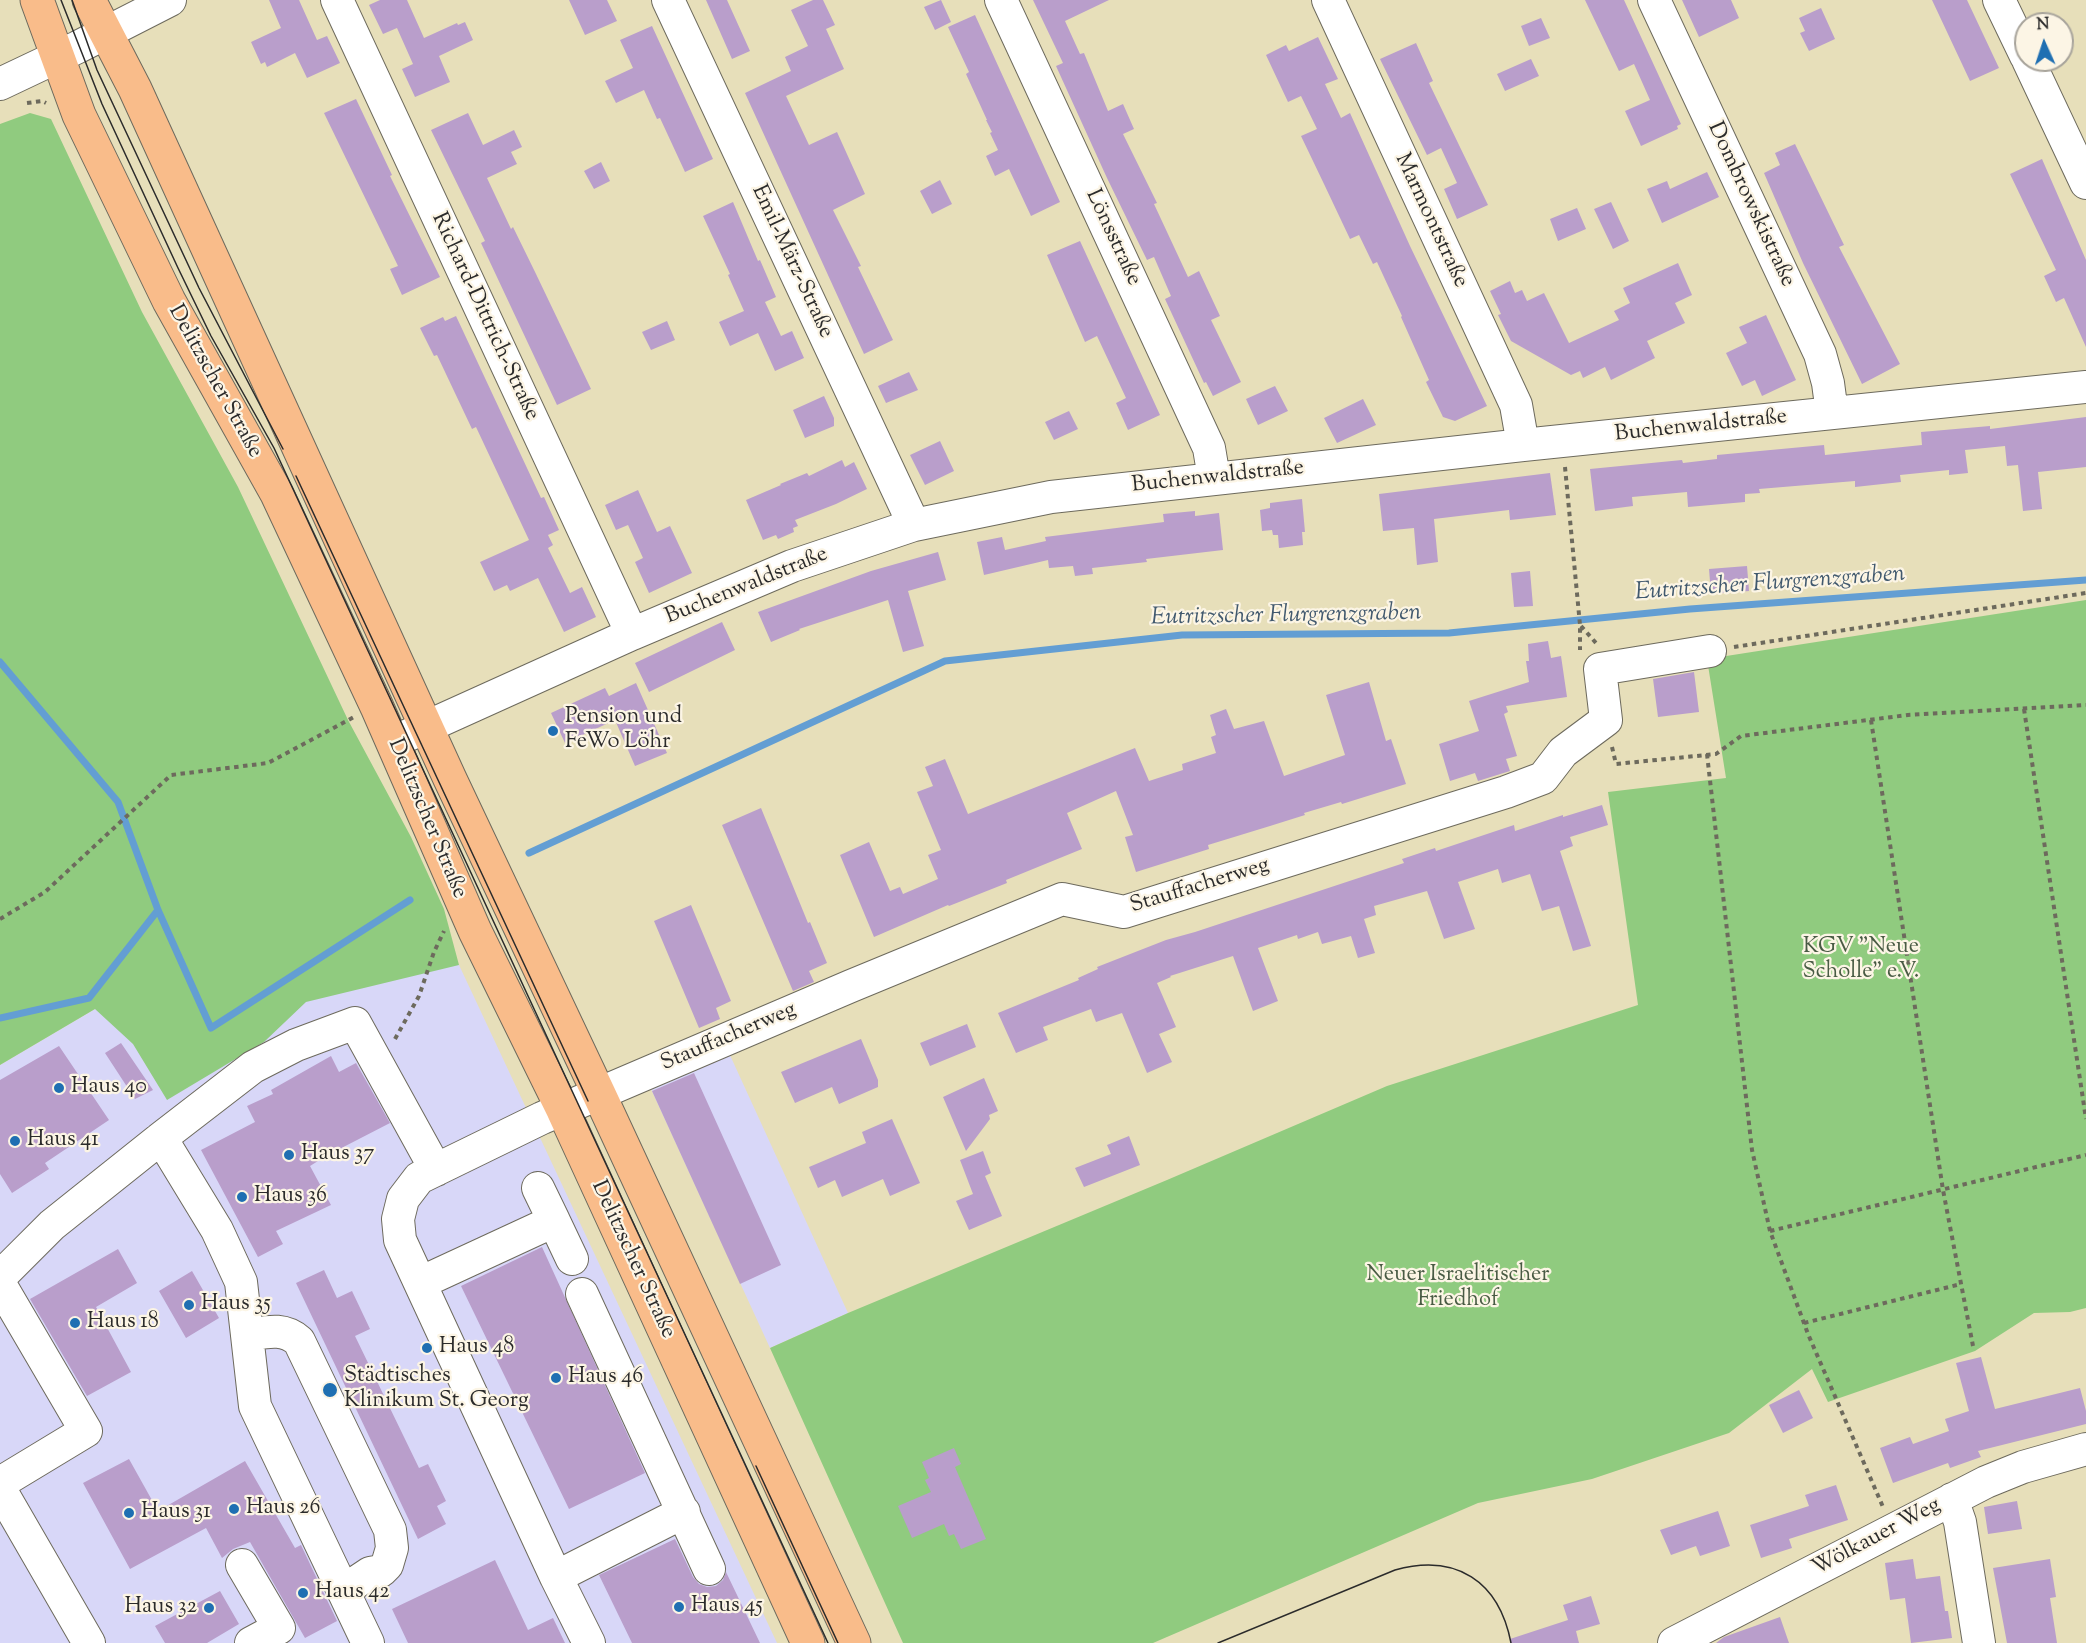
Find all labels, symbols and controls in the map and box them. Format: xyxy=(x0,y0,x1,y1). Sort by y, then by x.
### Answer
north arrow xyxy=(2014,12,2074,72)
text: N xyxy=(2036,14,2050,37)
street label: Dombrowskistraße xyxy=(1700,118,1800,292)
street label: Marmontstraße xyxy=(1387,150,1473,292)
street label: Emil-März-Straße xyxy=(744,181,838,343)
street label: Lönsstraße xyxy=(1078,186,1146,290)
street label: Richard-Dittrich-Straße xyxy=(424,209,544,425)
street label: Delitzscher Straße xyxy=(161,301,267,463)
street label: Buchenwaldstraße xyxy=(1614,405,1788,449)
street label: Buchenwaldstraße xyxy=(1131,456,1305,500)
street label: Buchenwaldstraße xyxy=(662,542,832,632)
water label: Eutritzscher Flurgrenzgraben xyxy=(1634,561,1906,609)
water label: Eutritzscher Flurgrenzgraben xyxy=(1150,600,1422,634)
place label: Pension und FeWo Löhr xyxy=(565,705,682,756)
marker: Pension und FeWo Löhr xyxy=(546,724,560,738)
street label: Delitzscher Straße xyxy=(380,735,472,903)
street label: Stauffacherweg xyxy=(1127,853,1273,921)
park label: KGV "Neue Scholle" e.V. xyxy=(1803,935,1919,986)
street label: Stauffacherweg xyxy=(657,998,801,1078)
place label: Haus 40 xyxy=(71,1075,147,1101)
marker: Haus 40 xyxy=(52,1081,66,1095)
place label: Haus 41 xyxy=(27,1128,99,1154)
marker: Haus 41 xyxy=(8,1134,22,1148)
place label: Haus 37 xyxy=(301,1142,374,1168)
marker: Haus 37 xyxy=(282,1148,296,1162)
street label: Delitzscher Straße xyxy=(584,1177,680,1343)
place label: Haus 36 xyxy=(254,1184,327,1210)
marker: Haus 36 xyxy=(235,1190,249,1204)
park label: Neuer Israelitischer Friedhof xyxy=(1366,1263,1550,1314)
place label: Haus 35 xyxy=(201,1292,271,1318)
marker: Haus 35 xyxy=(182,1298,196,1312)
place label: Haus 18 xyxy=(87,1310,159,1336)
marker: Haus 18 xyxy=(68,1316,82,1330)
place label: Haus 48 xyxy=(439,1335,514,1361)
marker: Haus 48 xyxy=(420,1341,434,1355)
place label: Städtisches Klinikum St. Georg xyxy=(344,1364,529,1416)
place label: Haus 46 xyxy=(568,1365,643,1391)
marker: Haus 46 xyxy=(549,1371,563,1385)
marker: Städtisches Klinikum St. Georg xyxy=(321,1381,339,1399)
street label: Wölkauer Weg xyxy=(1808,1493,1946,1583)
place label: Haus 26 xyxy=(246,1496,320,1522)
place label: Haus 31 xyxy=(141,1500,211,1526)
marker: Haus 26 xyxy=(227,1502,241,1516)
marker: Haus 31 xyxy=(122,1506,136,1520)
place label: Haus 42 xyxy=(315,1580,390,1606)
marker: Haus 42 xyxy=(296,1586,310,1600)
place label: Haus 45 xyxy=(691,1594,763,1620)
place label: Haus 32 xyxy=(125,1595,197,1621)
marker: Haus 45 xyxy=(672,1600,686,1614)
marker: Haus 32 xyxy=(202,1601,216,1615)

